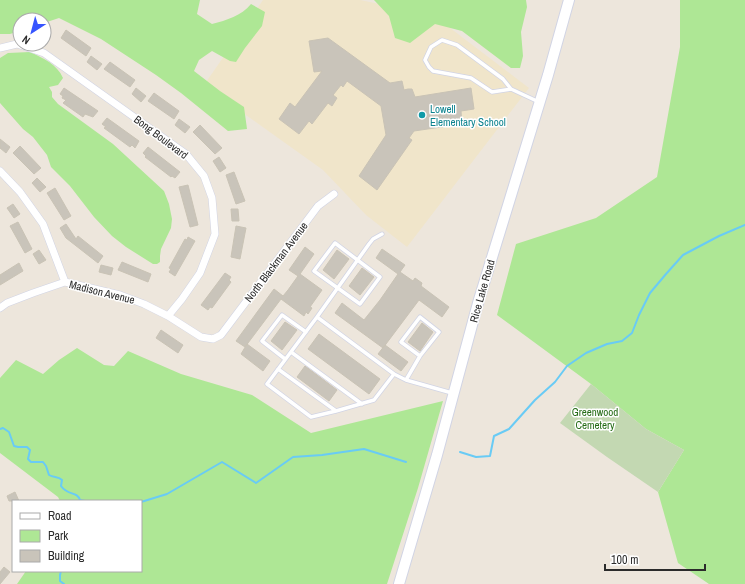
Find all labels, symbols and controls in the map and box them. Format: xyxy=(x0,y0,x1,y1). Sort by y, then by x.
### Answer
north arrow xyxy=(12,12,52,52)
text: N xyxy=(19,33,33,48)
place label: Lowell Elementary School xyxy=(430,102,506,129)
marker: Lowell Elementary School xyxy=(417,110,427,120)
street label: Bong Boulevard xyxy=(131,112,191,162)
street label: North Blackman Avenue xyxy=(241,219,311,305)
street label: Rice Lake Road xyxy=(466,258,498,324)
street label: Madison Avenue xyxy=(68,277,136,307)
park label: Greenwood Cemetery xyxy=(572,405,618,432)
legend xyxy=(12,500,142,572)
text: Road xyxy=(48,508,72,524)
text: Park xyxy=(48,528,68,544)
scale bar xyxy=(605,546,705,572)
text: Building xyxy=(48,548,85,564)
text: 100 m xyxy=(611,552,638,568)

